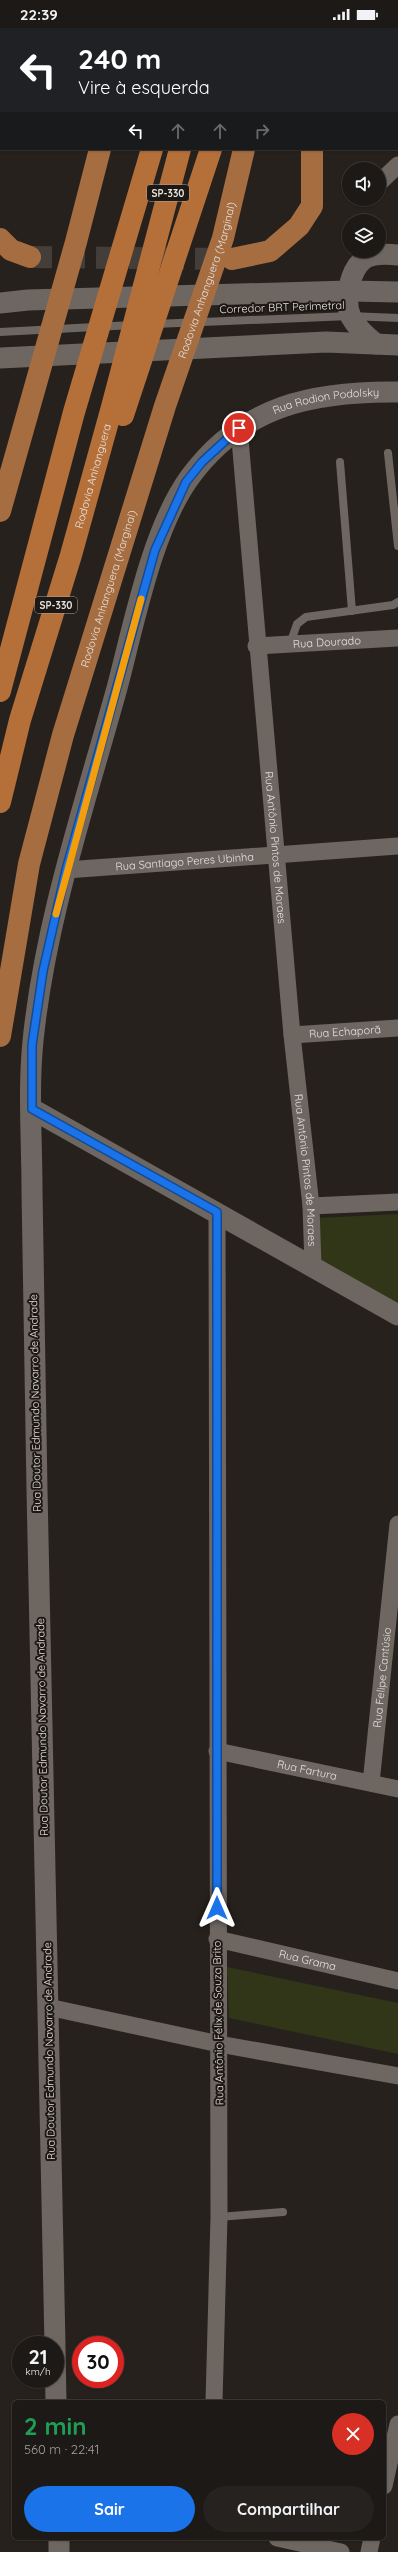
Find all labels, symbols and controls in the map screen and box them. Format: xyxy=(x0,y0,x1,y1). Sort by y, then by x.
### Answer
text: 22:39 xyxy=(20,5,58,24)
text: 240 m xyxy=(78,41,161,76)
icon: left xyxy=(12,44,64,96)
text: Vire à esquerda xyxy=(78,76,210,99)
icon: left xyxy=(125,120,147,142)
icon: ahead xyxy=(167,120,189,142)
icon: ahead xyxy=(209,120,231,142)
icon: right xyxy=(251,120,273,142)
map controls xyxy=(342,162,386,258)
button: sound xyxy=(342,162,386,206)
road number: SP-330 xyxy=(147,185,189,201)
street label: Rodovia Anhanguera (Marginal) xyxy=(175,200,238,360)
button: layers xyxy=(342,214,386,258)
street label: Corredor BRT Perimetral xyxy=(219,298,345,316)
street label: Rua Rodion Podolsky xyxy=(270,385,379,417)
pin xyxy=(222,411,256,445)
icon: arrive xyxy=(228,417,250,439)
street label: Rodovia Anhanguera xyxy=(72,422,114,530)
street label: Rodovia Anhanguera (Marginal) xyxy=(77,508,139,669)
road number: SP-330 xyxy=(35,597,77,613)
street label: Rua Dourado xyxy=(292,633,362,651)
street label: Rua Antônio Pintos de Moraes xyxy=(262,771,289,924)
street label: Rua Santiago Peres Ubinha xyxy=(115,849,254,873)
street label: Rua Echaporã xyxy=(308,1022,381,1041)
street label: Rua Antônio Pintos de Moraes xyxy=(292,1093,319,1246)
street label: Rua Doutor Edmundo Navarro de Andrade xyxy=(26,1294,44,1512)
street label: Rua Doutor Edmundo Navarro de Andrade xyxy=(33,1618,51,1836)
street label: Rua Felipe Cantúsio xyxy=(370,1626,394,1728)
street label: Rua Fartura xyxy=(276,1757,338,1783)
position arrow xyxy=(196,1887,238,1929)
street label: Rua Antônio Félix de Souza Brito xyxy=(210,1940,226,2106)
street label: Rua Doutor Edmundo Navarro de Andrade xyxy=(40,1942,58,2160)
street label: Rua Grama xyxy=(278,1947,338,1973)
speed limit sign: 30 xyxy=(72,2336,124,2388)
text: 21 xyxy=(28,2344,48,2369)
text: km/h xyxy=(25,2365,51,2378)
text: 2 min xyxy=(24,2411,86,2441)
button: close xyxy=(332,2413,374,2455)
text: 560 m · 22:41 xyxy=(24,2441,99,2457)
button: Sair xyxy=(24,2486,195,2532)
button: Compartilhar xyxy=(203,2486,374,2532)

